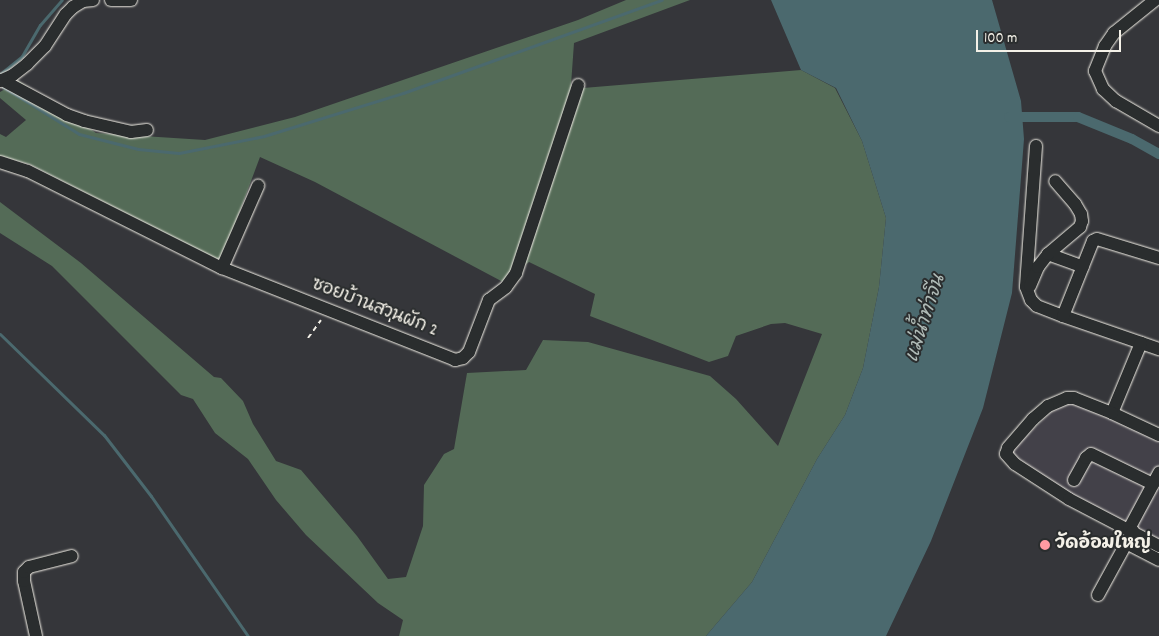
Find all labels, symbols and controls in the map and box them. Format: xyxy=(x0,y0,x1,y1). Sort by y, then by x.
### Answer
scale bar xyxy=(979,20,1124,52)
text: 100 m xyxy=(984,28,1017,50)
water label: แม่น้ำท่าจีน xyxy=(902,272,952,366)
street label: ซอยบ้านสวนผัก 2 xyxy=(308,275,440,343)
place label: วัดอ้อมใหญ่ xyxy=(1055,534,1151,556)
marker: วัดอ้อมใหญ่ xyxy=(1039,539,1051,551)

